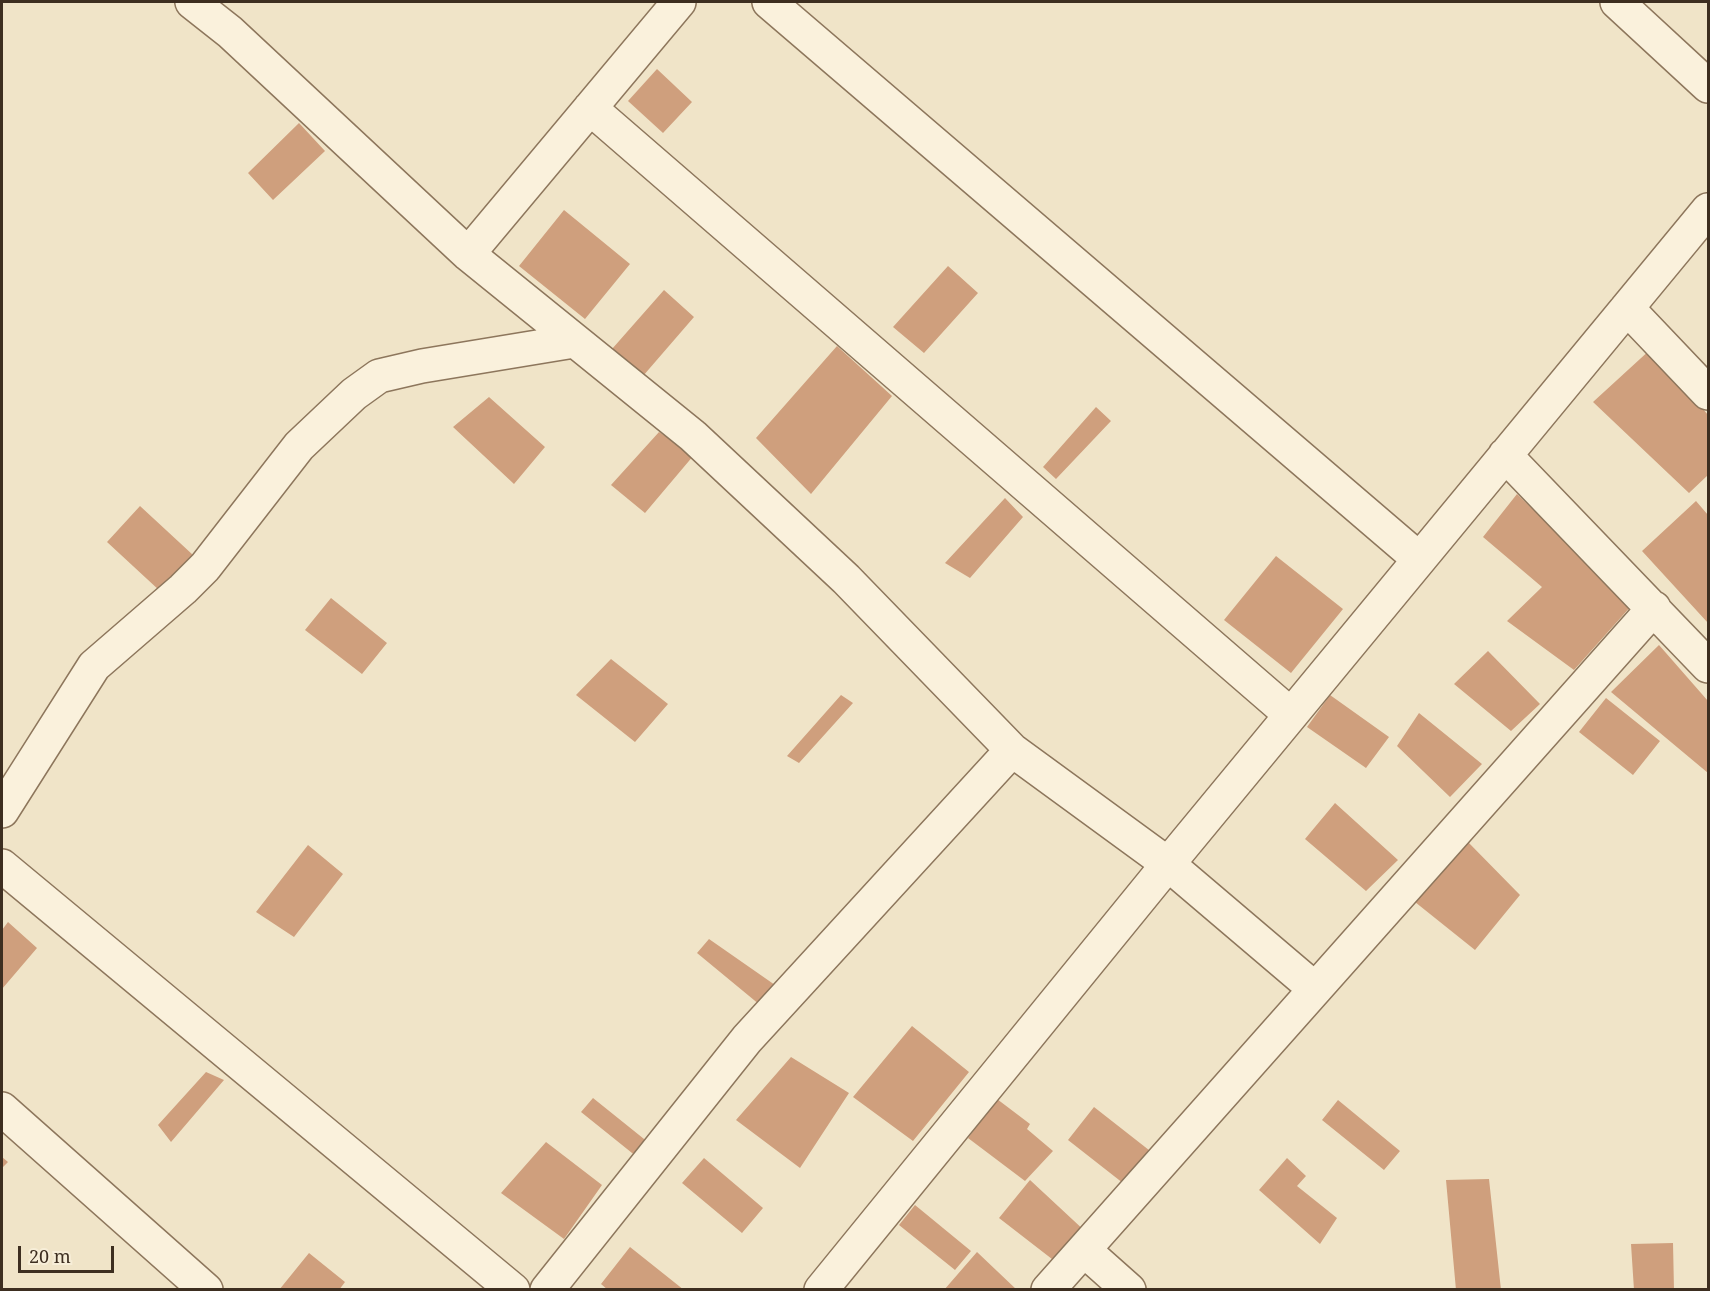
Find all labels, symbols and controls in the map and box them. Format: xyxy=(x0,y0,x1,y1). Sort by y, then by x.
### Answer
scale bar xyxy=(21,1234,117,1272)
text: 20 m xyxy=(29,1244,71,1268)

